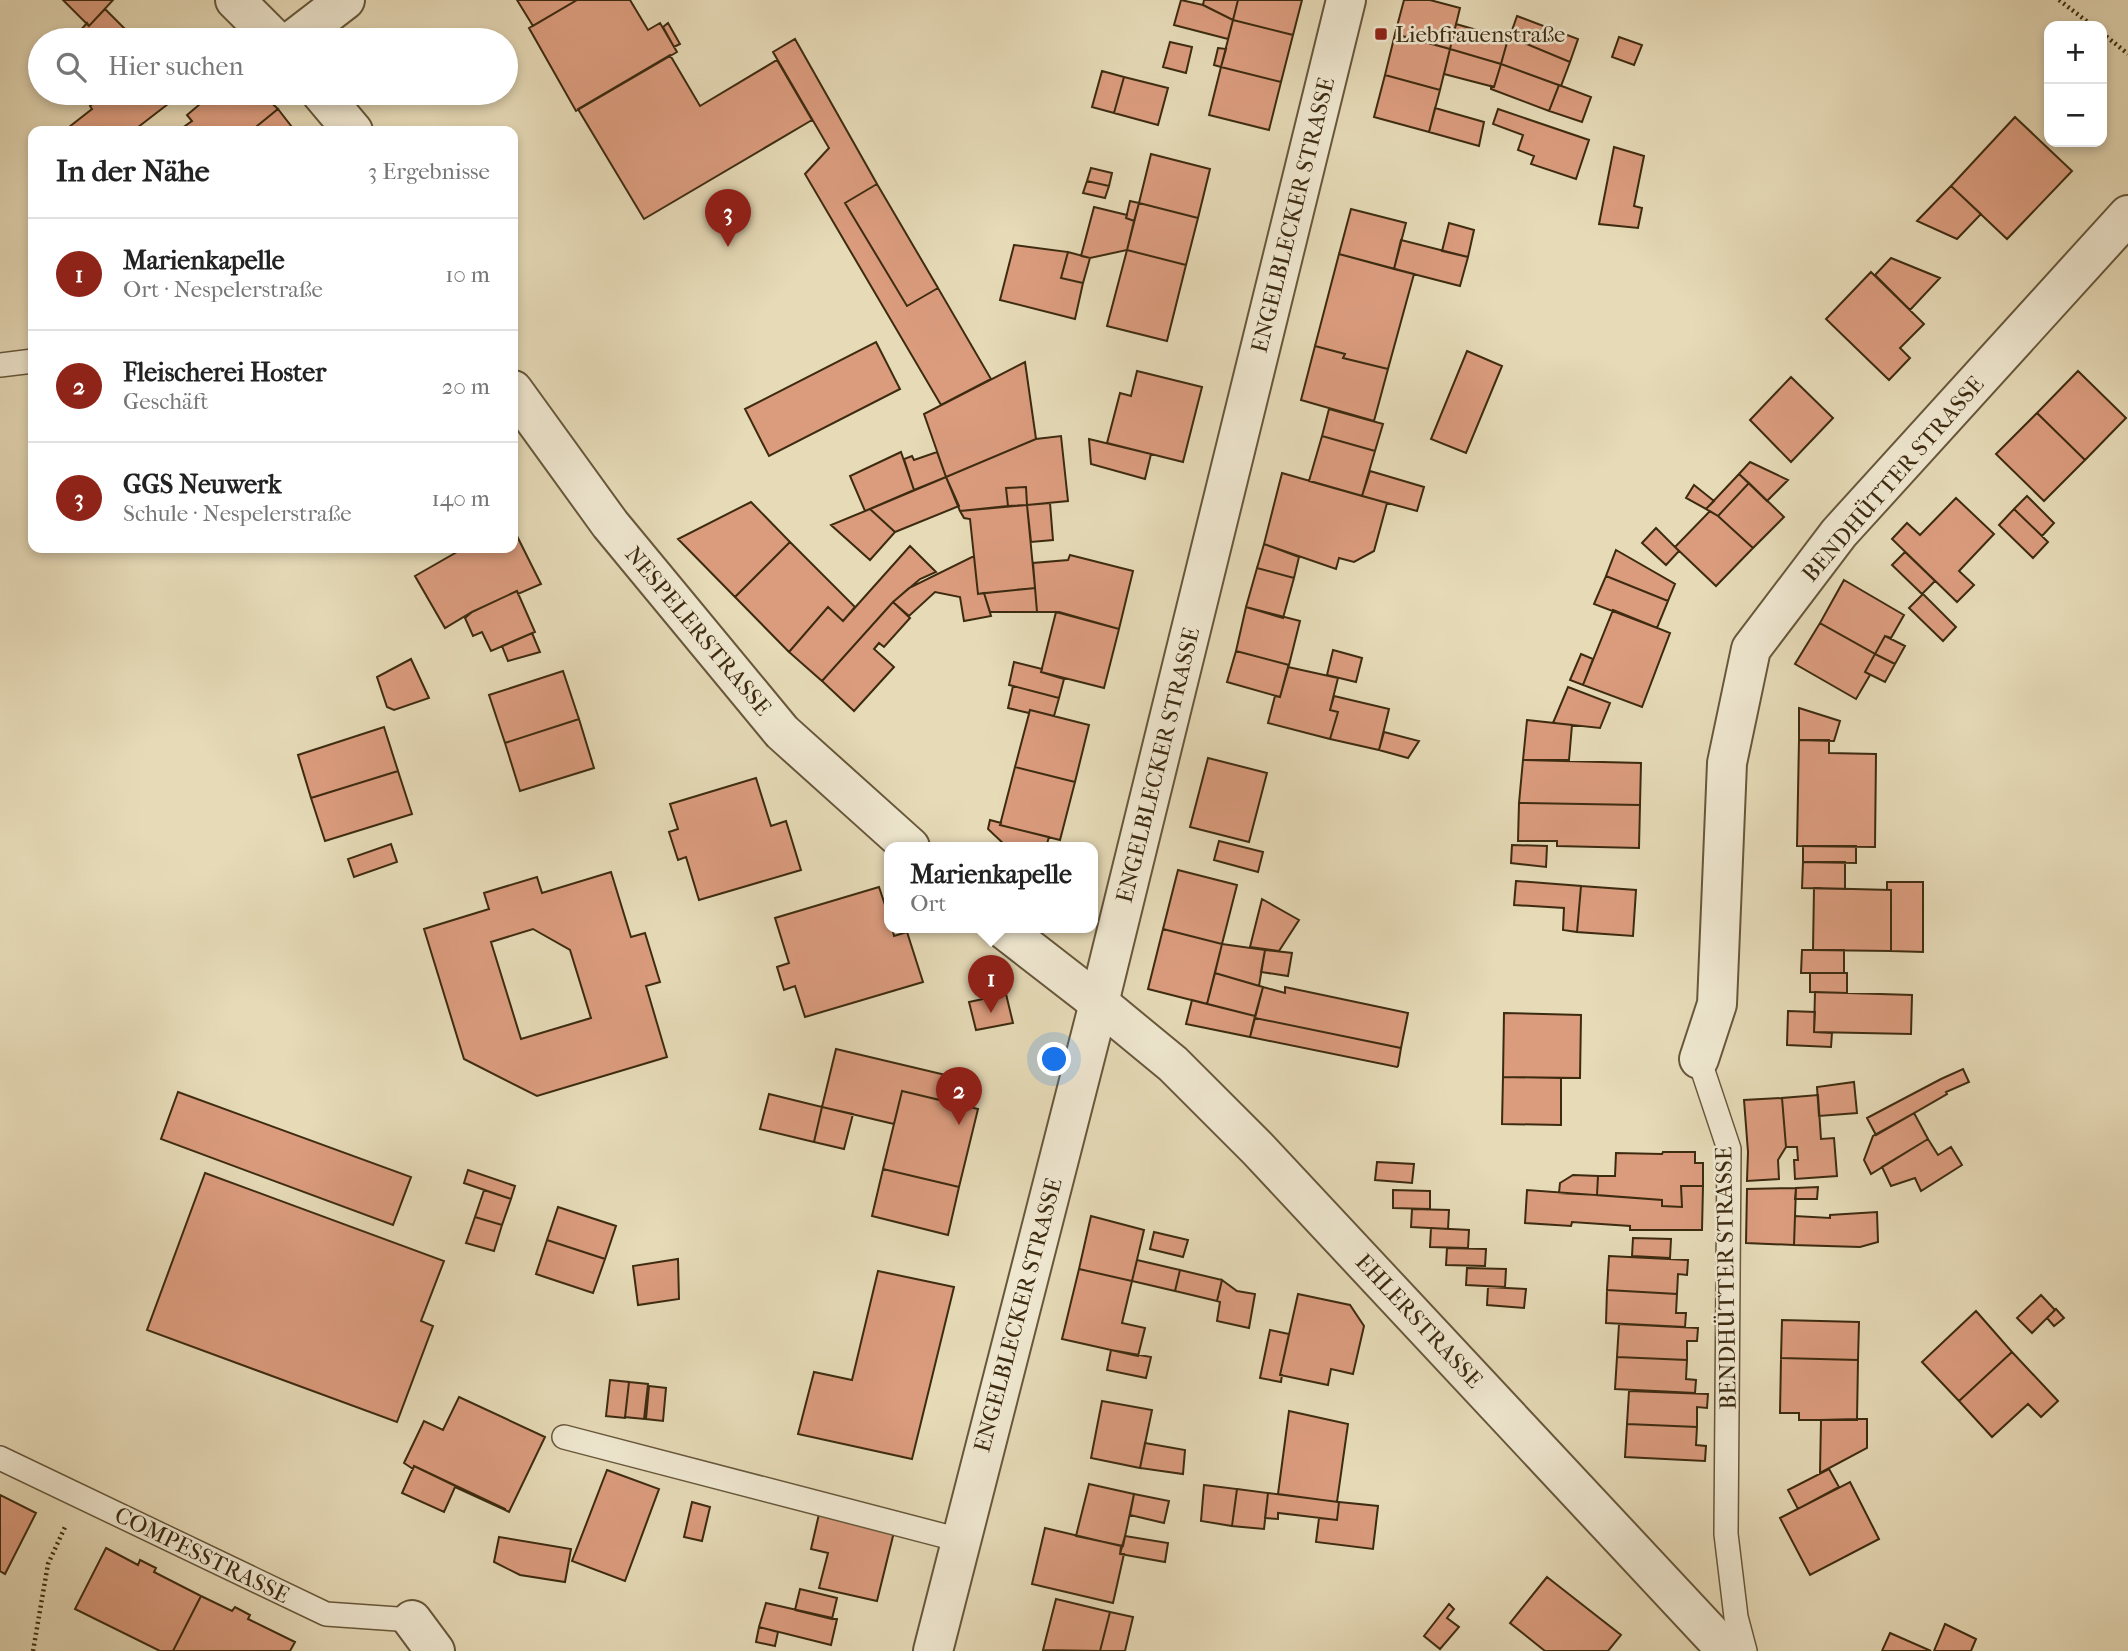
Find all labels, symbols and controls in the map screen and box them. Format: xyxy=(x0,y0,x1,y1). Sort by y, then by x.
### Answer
place label: Liebfrauenstraße xyxy=(1395,21,1565,48)
map controls xyxy=(2044,21,2107,147)
button: + xyxy=(2044,21,2107,84)
marker: Liebfrauenstraße xyxy=(1373,26,1389,42)
search box xyxy=(28,28,518,105)
icon: search xyxy=(52,48,90,86)
text: Hier suchen xyxy=(108,51,244,82)
street label: ENGELBLECKER STRASSE xyxy=(1246,75,1340,355)
button: − xyxy=(2044,84,2107,147)
text: In der Nähe xyxy=(56,154,210,189)
text: 3 Ergebnisse xyxy=(368,158,490,185)
pin: 3 xyxy=(705,189,751,247)
text: Marienkapelle xyxy=(123,245,285,276)
text: 1 xyxy=(75,261,83,288)
text: 10 m xyxy=(445,261,490,288)
text: Ort · Nespelerstraße xyxy=(123,276,323,303)
text: Fleischerei Hoster xyxy=(123,357,326,388)
street label: BENDHÜTTER STRASSE xyxy=(1796,371,1990,587)
text: 2 xyxy=(73,373,85,400)
text: 20 m xyxy=(441,373,490,400)
text: Geschäft xyxy=(123,388,209,415)
text: GGS Neuwerk xyxy=(123,469,281,500)
text: 3 xyxy=(74,485,84,512)
text: 140 m xyxy=(431,485,490,512)
text: Schule · Nespelerstraße xyxy=(123,500,352,527)
street label: NESPELERSTRASSE xyxy=(619,541,777,721)
street label: ENGELBLECKER STRASSE xyxy=(1111,625,1205,905)
popup xyxy=(884,842,1098,933)
text: Marienkapelle xyxy=(910,859,1072,890)
text: Ort xyxy=(910,890,947,917)
pin: 1 xyxy=(968,955,1014,1013)
your location xyxy=(1037,1042,1071,1076)
pin: 2 xyxy=(936,1067,982,1125)
street label: BENDHÜTTER STRASSE xyxy=(1710,1146,1742,1410)
street label: ENGELBLECKER STRASSE xyxy=(968,1175,1068,1455)
street label: EHLERSTRASSE xyxy=(1350,1248,1488,1394)
street label: COMPESSTRASSE xyxy=(110,1501,294,1609)

